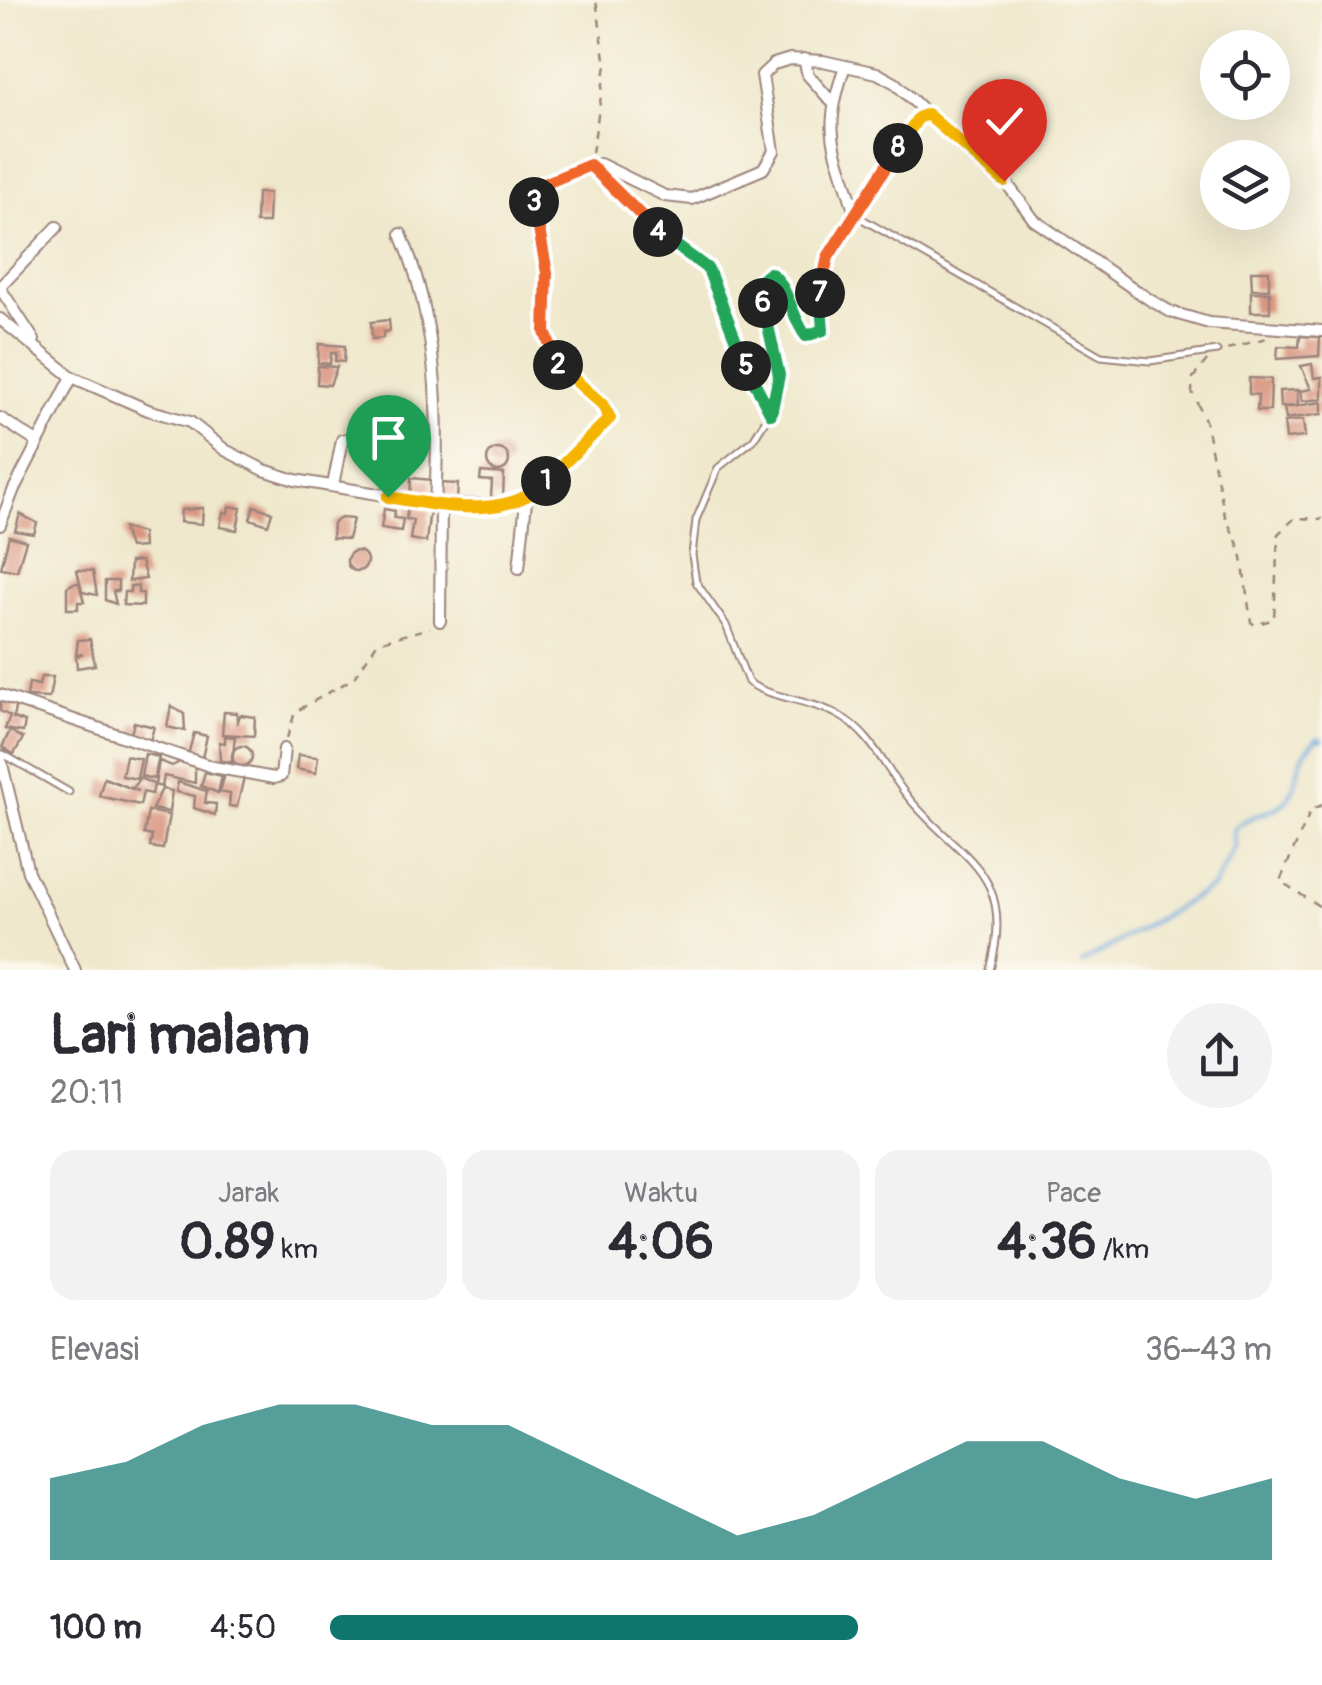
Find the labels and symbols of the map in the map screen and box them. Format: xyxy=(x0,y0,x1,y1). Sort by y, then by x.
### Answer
pin xyxy=(962,79,1047,182)
pin: 8 xyxy=(873,123,923,173)
pin: 3 xyxy=(509,177,559,227)
pin: 4 xyxy=(633,207,683,257)
pin: 7 xyxy=(795,268,845,318)
pin: 6 xyxy=(738,278,788,328)
pin: 2 xyxy=(533,340,583,390)
pin: 5 xyxy=(721,341,771,391)
pin xyxy=(346,395,431,498)
pin: 1 xyxy=(521,456,571,506)

